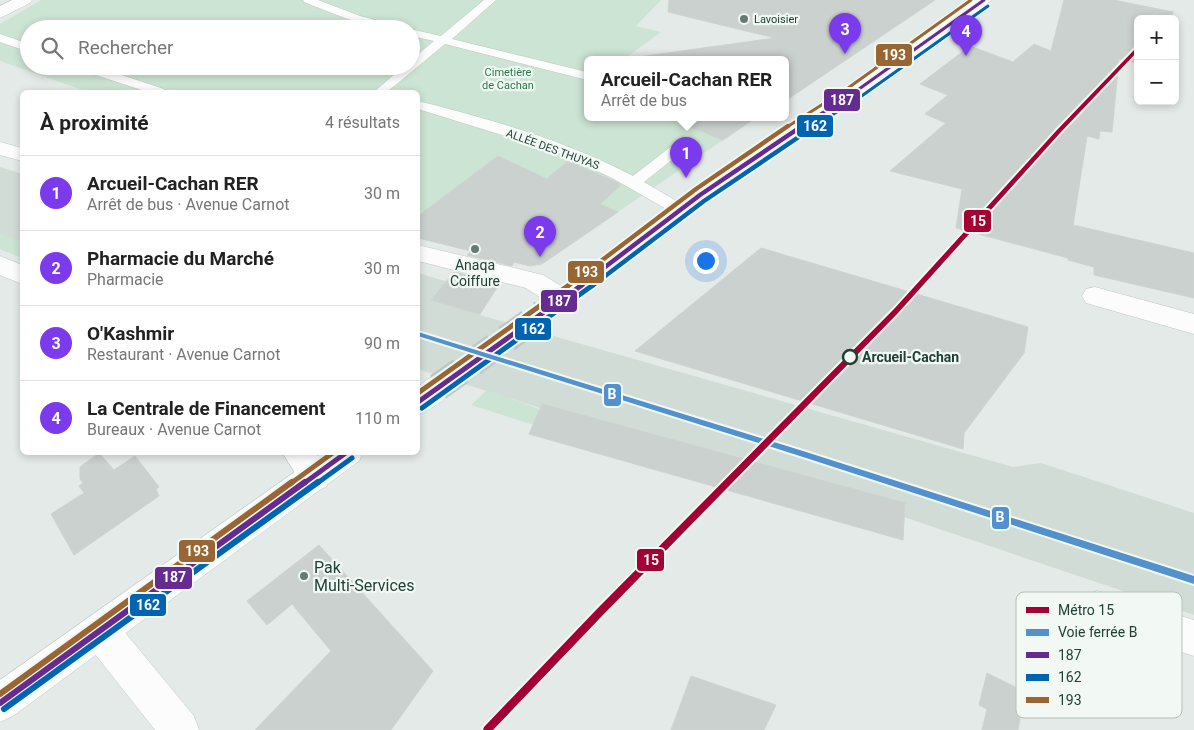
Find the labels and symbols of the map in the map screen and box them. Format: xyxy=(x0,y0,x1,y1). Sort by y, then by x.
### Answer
marker: Lavoisier xyxy=(738,13,750,25)
place label: Lavoisier xyxy=(754,13,798,26)
pin: 3 xyxy=(829,13,861,54)
pin: 4 xyxy=(950,15,982,56)
line badge: 193 xyxy=(875,43,913,67)
text: 193 xyxy=(882,47,906,63)
park label: Cimetière de Cachan xyxy=(482,66,534,92)
line badge: 187 xyxy=(823,88,861,112)
text: 187 xyxy=(830,92,854,108)
line badge: 162 xyxy=(796,114,834,138)
text: 162 xyxy=(803,118,827,134)
street label: ALLÉE DES THUYAS xyxy=(505,127,602,173)
pin: 1 xyxy=(670,137,702,178)
line badge: 15 xyxy=(963,209,992,233)
text: 15 xyxy=(970,213,986,229)
pin: 2 xyxy=(524,216,556,257)
marker: Anaqa Coiffure xyxy=(469,243,481,255)
your location xyxy=(693,248,719,274)
place label: Anaqa Coiffure xyxy=(450,257,500,289)
line badge: 193 xyxy=(567,260,605,284)
text: 193 xyxy=(574,264,598,280)
line badge: 187 xyxy=(540,289,578,313)
text: 187 xyxy=(547,293,571,309)
line badge: 162 xyxy=(514,317,552,341)
text: 162 xyxy=(521,321,545,337)
marker: Arcueil-Cachan xyxy=(842,349,858,365)
place label: Arcueil-Cachan xyxy=(862,349,959,365)
line badge: B xyxy=(603,383,622,407)
text: B xyxy=(608,386,617,402)
line badge: B xyxy=(991,506,1010,530)
text: B xyxy=(996,509,1005,525)
line badge: 193 xyxy=(178,539,216,563)
text: 193 xyxy=(185,543,209,559)
line badge: 15 xyxy=(636,548,665,572)
text: 15 xyxy=(643,552,659,568)
place label: Pak Multi-Services xyxy=(314,558,415,595)
line badge: 187 xyxy=(154,566,193,590)
text: 187 xyxy=(162,569,186,585)
marker: Pak Multi-Services xyxy=(298,570,310,582)
legend xyxy=(1016,592,1182,718)
line badge: 162 xyxy=(129,593,167,617)
text: 162 xyxy=(136,597,160,613)
text: Métro 15 xyxy=(1058,602,1114,618)
text: Voie ferrée B xyxy=(1058,624,1137,640)
text: 187 xyxy=(1058,647,1082,663)
text: 162 xyxy=(1058,669,1082,685)
text: 193 xyxy=(1058,692,1082,708)

